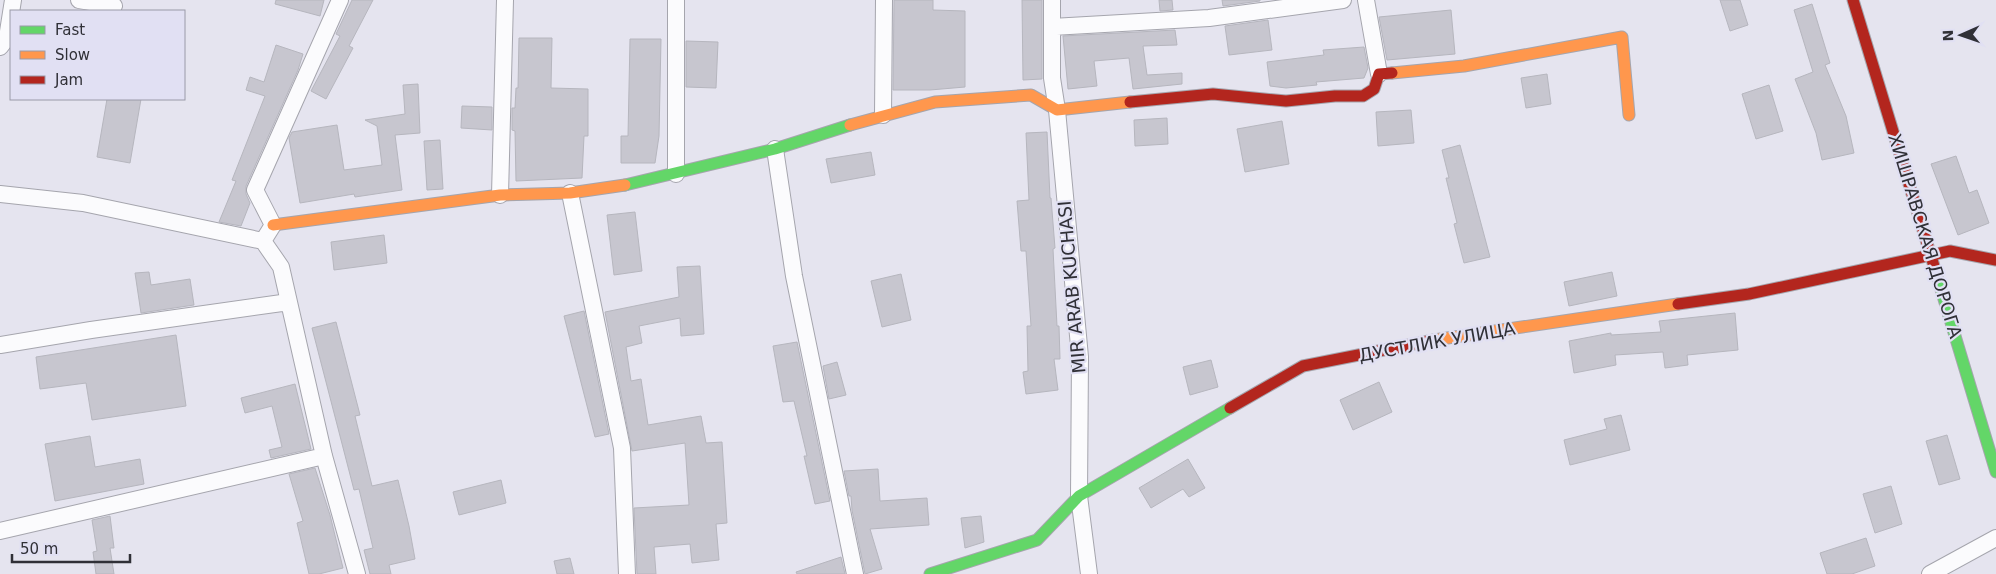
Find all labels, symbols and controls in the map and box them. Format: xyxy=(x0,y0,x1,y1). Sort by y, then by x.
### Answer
legend xyxy=(10,10,185,100)
north arrow xyxy=(1936,10,1986,60)
text: Fast xyxy=(55,21,85,39)
text: N xyxy=(1940,29,1956,42)
text: Slow xyxy=(55,46,90,64)
text: Jam xyxy=(54,71,83,89)
street label: ХИШРАВСКАЯ ДОРОГА xyxy=(1884,131,1967,341)
street label: MIR ARAB KUCHASI xyxy=(1053,200,1090,374)
street label: ДУСТЛИК УЛИЦА xyxy=(1357,317,1517,366)
scale bar xyxy=(12,532,130,564)
text: 50 m xyxy=(20,540,58,558)

